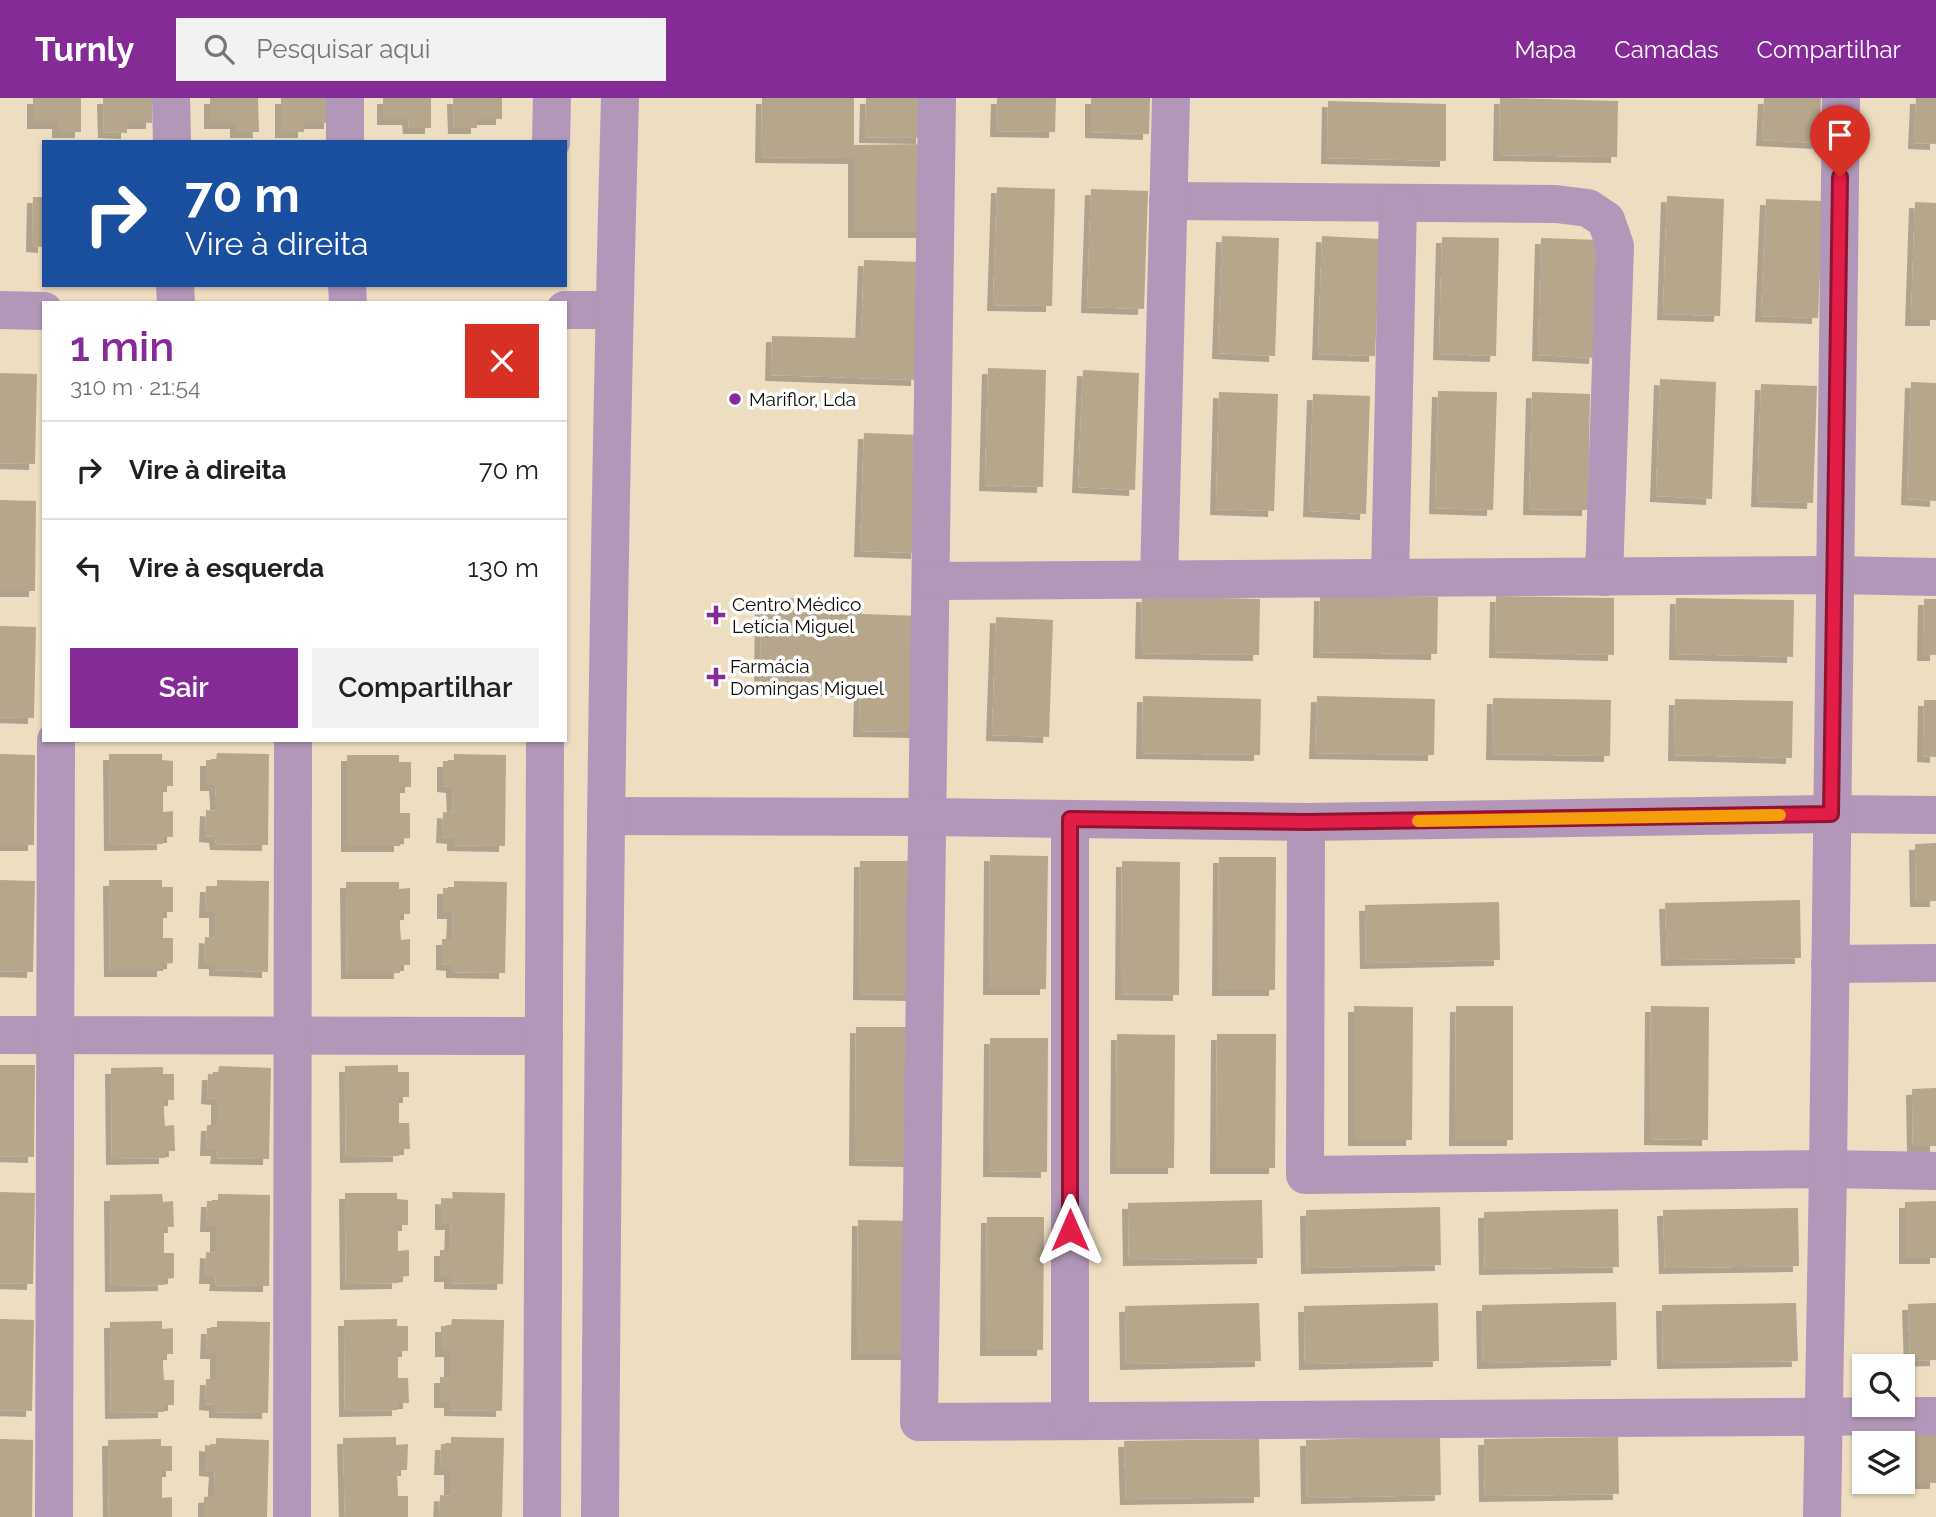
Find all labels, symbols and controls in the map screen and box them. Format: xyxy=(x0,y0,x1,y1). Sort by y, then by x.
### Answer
search box xyxy=(176,18,666,81)
text: Turnly xyxy=(35,30,134,69)
icon: search xyxy=(200,30,238,68)
text: Pesquisar aqui xyxy=(256,34,430,64)
text: Mapa xyxy=(1514,35,1576,64)
text: Camadas xyxy=(1614,35,1719,64)
text: Compartilhar xyxy=(1757,35,1901,64)
pin xyxy=(1810,105,1870,177)
icon: arrive xyxy=(1821,116,1859,154)
text: 70 m xyxy=(185,166,300,223)
icon: right xyxy=(70,168,161,259)
text: Vire à direita xyxy=(185,225,368,262)
text: 1 min xyxy=(70,322,174,371)
button: close xyxy=(465,324,539,398)
text: 310 m · 21:54 xyxy=(70,373,201,400)
place label: Mariflor, Lda xyxy=(749,388,856,410)
marker: Mariflor, Lda xyxy=(727,391,743,407)
icon: right xyxy=(70,451,108,489)
text: Vire à direita xyxy=(129,455,286,485)
text: 70 m xyxy=(479,455,539,485)
icon: left xyxy=(70,549,108,587)
text: Vire à esquerda xyxy=(129,553,324,583)
text: 130 m xyxy=(468,553,539,583)
place label: Centro Médico Letícia Miguel xyxy=(732,593,861,637)
marker: Centro Médico Letícia Miguel xyxy=(706,605,726,625)
button: Sair xyxy=(70,648,298,728)
button: Compartilhar xyxy=(312,648,539,728)
place label: Farmácia Domingas Miguel xyxy=(730,655,885,699)
marker: Farmácia Domingas Miguel xyxy=(708,669,724,685)
position arrow xyxy=(1033,1193,1107,1267)
map controls xyxy=(1852,1354,1915,1494)
button: search xyxy=(1852,1354,1915,1417)
button: layers xyxy=(1852,1431,1915,1494)

